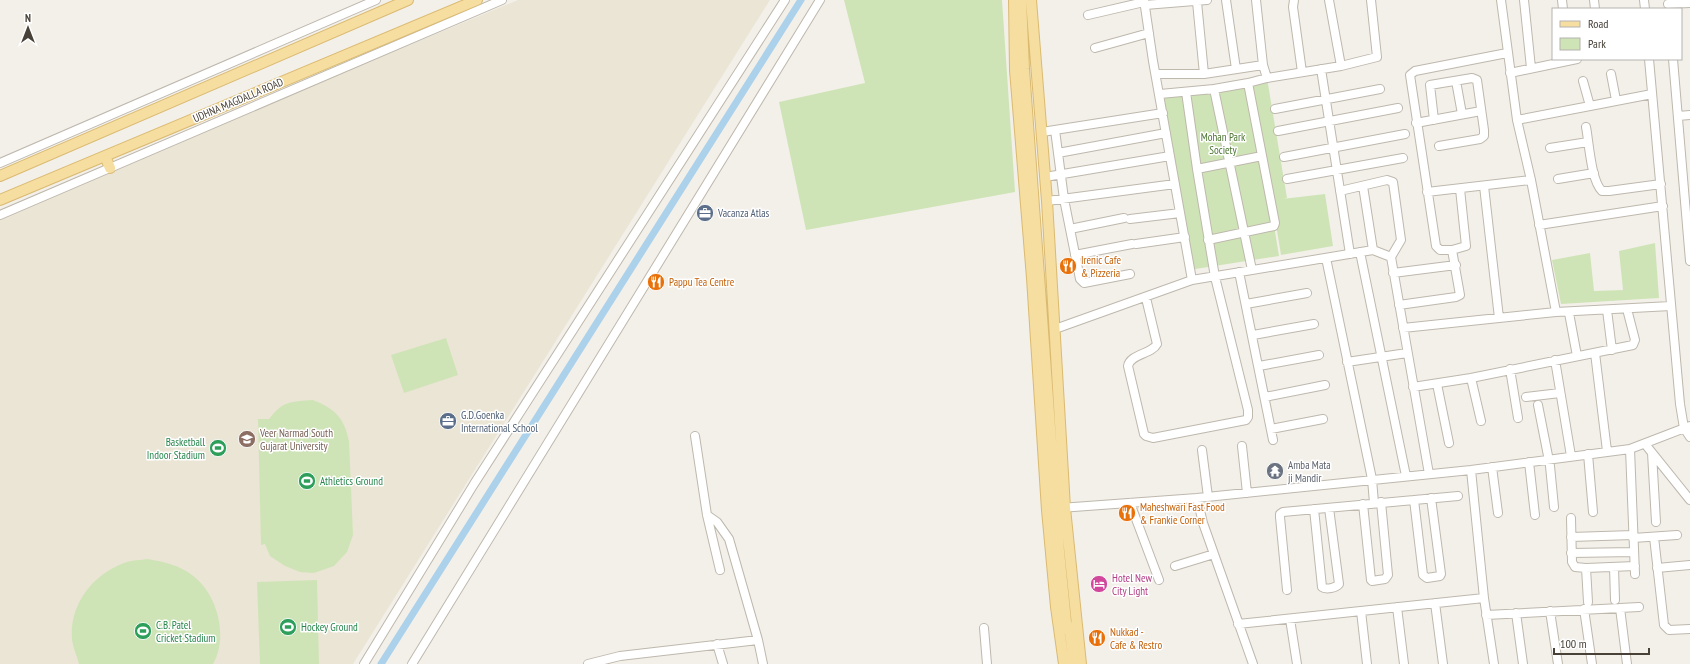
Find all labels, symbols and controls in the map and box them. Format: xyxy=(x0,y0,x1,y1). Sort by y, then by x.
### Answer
north arrow xyxy=(8,8,48,48)
legend xyxy=(1552,8,1682,60)
text: N xyxy=(25,11,31,25)
text: Road xyxy=(1588,16,1608,31)
text: Park xyxy=(1588,36,1606,51)
street label: UDHNA MAGDALLA ROAD xyxy=(191,75,285,125)
park label: Mohan Park Society xyxy=(1201,130,1246,157)
office icon: Vacanza Atlas xyxy=(695,203,715,223)
place label: Vacanza Atlas xyxy=(717,206,770,220)
place label: Irenic Cafe & Pizzeria xyxy=(1081,253,1121,280)
restaurant icon: Irenic Cafe & Pizzeria xyxy=(1058,256,1078,276)
restaurant icon: Pappu Tea Centre xyxy=(646,272,666,292)
place label: Pappu Tea Centre xyxy=(669,275,735,289)
place label: G.D.Goenka International School xyxy=(461,408,538,435)
office icon: G.D.Goenka International School xyxy=(438,411,458,431)
place label: Veer Narmad South Gujarat University xyxy=(259,426,333,453)
school or university icon: Veer Narmad South Gujarat University xyxy=(237,429,257,449)
place label: Basketball Indoor Stadium xyxy=(147,435,205,462)
sports icon: Basketball Indoor Stadium xyxy=(208,438,228,458)
place label: Amba Mata ji Mandir xyxy=(1288,458,1331,485)
temple icon: Amba Mata ji Mandir xyxy=(1265,461,1285,481)
sports icon: Athletics Ground xyxy=(297,471,317,491)
place label: Athletics Ground xyxy=(320,474,383,488)
place label: Maheshwari Fast Food & Frankie Corner xyxy=(1140,500,1225,527)
restaurant icon: Maheshwari Fast Food & Frankie Corner xyxy=(1117,503,1137,523)
place label: Hotel New City Light xyxy=(1112,571,1152,598)
hotel icon: Hotel New City Light xyxy=(1089,574,1109,594)
sports icon: Hockey Ground xyxy=(278,617,298,637)
place label: C.B. Patel Cricket Stadium xyxy=(156,618,216,645)
place label: Hockey Ground xyxy=(301,620,358,634)
sports icon: C.B. Patel Cricket Stadium xyxy=(133,621,153,641)
place label: Nukkad - Cafe & Restro xyxy=(1110,625,1163,652)
restaurant icon: Nukkad - Cafe & Restro xyxy=(1087,628,1107,648)
scale bar xyxy=(1554,630,1649,656)
text: 100 m xyxy=(1560,636,1587,651)

